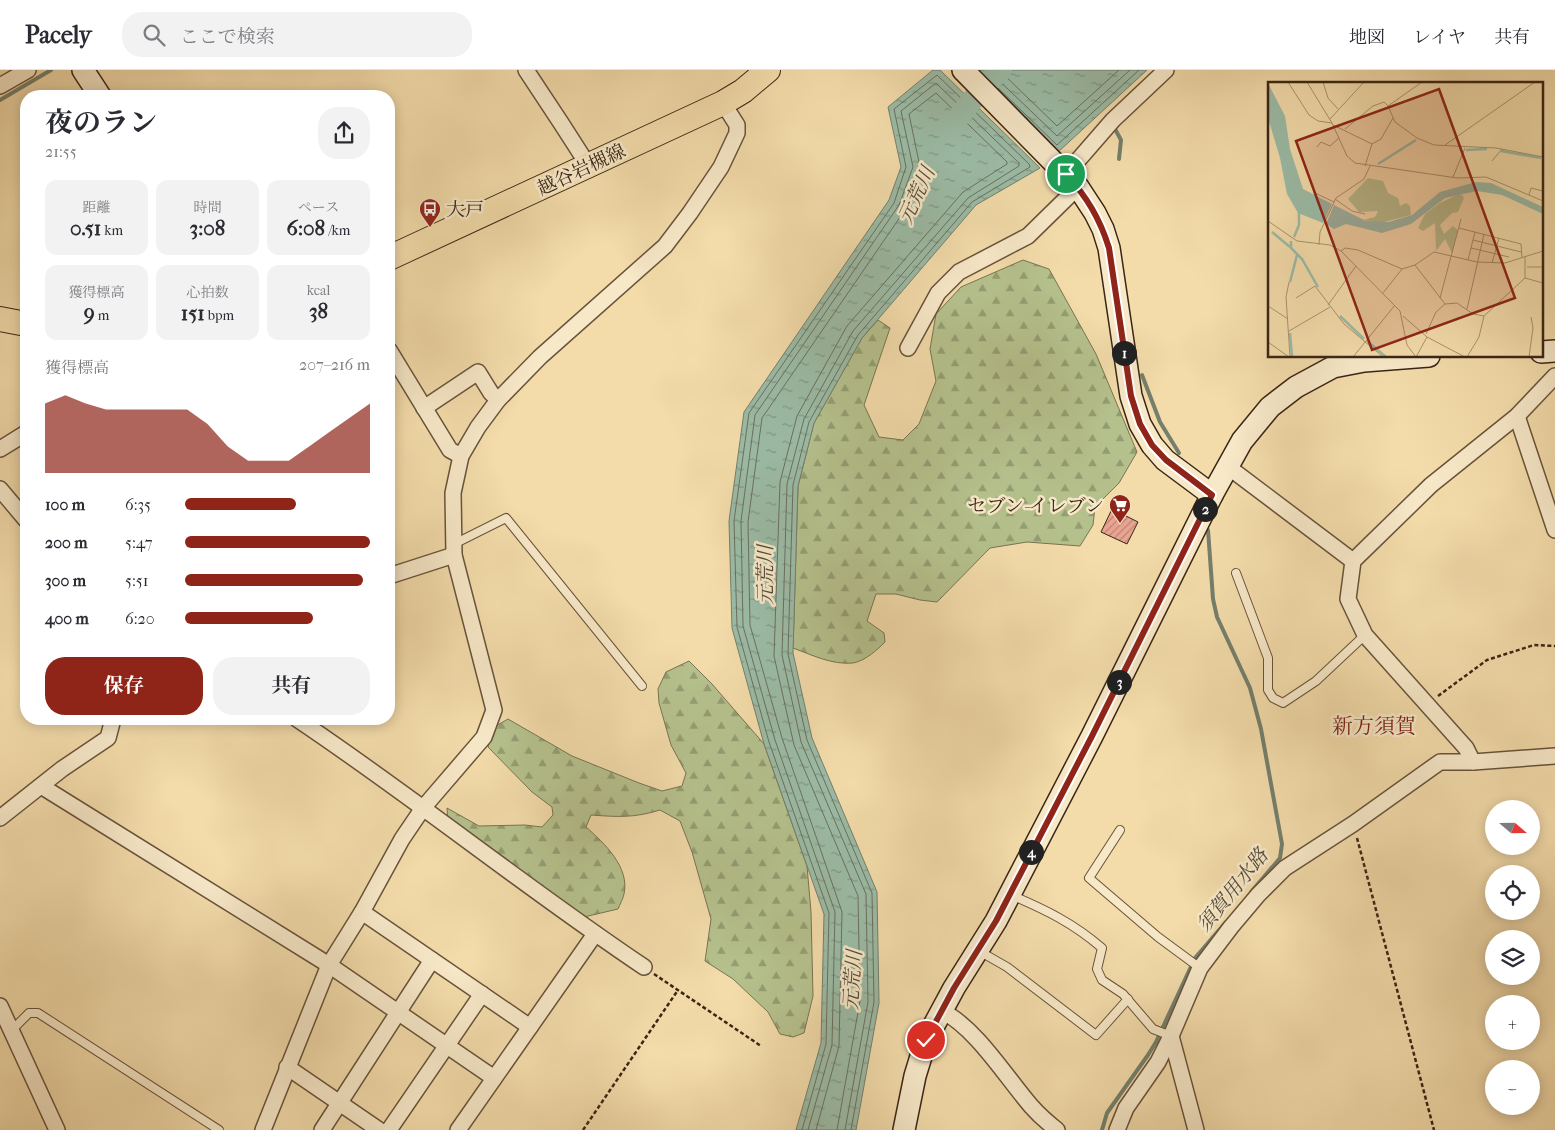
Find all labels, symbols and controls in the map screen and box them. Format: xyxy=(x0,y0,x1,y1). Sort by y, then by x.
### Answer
search box xyxy=(122,12,472,57)
text: Pacely xyxy=(25,21,92,49)
icon: search xyxy=(140,21,168,49)
text: ここで検索 xyxy=(180,26,275,48)
text: 地図 xyxy=(1349,27,1385,48)
text: レイヤ xyxy=(1413,27,1466,48)
text: 共有 xyxy=(1494,27,1530,48)
inset map xyxy=(1268,82,1542,358)
text: 夜のラン xyxy=(45,106,157,139)
button: share xyxy=(318,107,370,159)
street label: 越谷岩槻線 xyxy=(534,140,629,200)
text: 21:55 xyxy=(45,142,77,161)
pin xyxy=(1045,153,1087,195)
icon: arrive xyxy=(1052,160,1080,188)
water label: 元荒川 xyxy=(893,161,940,227)
bus stop icon: 大戸 xyxy=(418,197,442,228)
text: 距離 xyxy=(83,199,111,216)
text: 時間 xyxy=(194,199,222,216)
text: ペース xyxy=(298,199,339,216)
place label: 大戸 xyxy=(446,199,484,221)
text: 0.51 xyxy=(70,216,101,240)
text: 3:08 xyxy=(190,216,225,240)
text: 6:08 xyxy=(287,216,325,240)
text: km xyxy=(101,222,123,239)
text: /km xyxy=(325,222,350,239)
text: kcal xyxy=(307,282,330,299)
text: 獲得標高 xyxy=(69,284,125,301)
text: 心拍数 xyxy=(187,284,229,301)
text: 38 xyxy=(309,299,328,323)
text: 9 xyxy=(84,301,95,325)
text: 151 xyxy=(181,301,205,325)
text: m xyxy=(95,307,109,324)
text: bpm xyxy=(205,307,234,324)
pin: 1 xyxy=(1112,340,1136,366)
text: 1 xyxy=(1122,345,1127,362)
text: 207–216 m xyxy=(299,355,370,374)
text: 獲得標高 xyxy=(45,358,109,377)
supermarket icon: セブン-イレブン xyxy=(1108,493,1132,524)
text: 100 m xyxy=(45,495,85,514)
text: 6:35 xyxy=(125,495,151,514)
place label: セブン-イレブン xyxy=(968,495,1104,517)
pin: 2 xyxy=(1192,496,1218,522)
text: 2 xyxy=(1202,501,1209,518)
text: 200 m xyxy=(45,533,88,552)
text: 5:47 xyxy=(125,533,153,552)
water label: 元荒川 xyxy=(754,543,777,605)
text: 300 m xyxy=(45,571,86,590)
text: 5:51 xyxy=(125,571,148,590)
text: 400 m xyxy=(45,609,89,628)
text: 6:20 xyxy=(125,609,155,628)
button: 保存 xyxy=(45,657,203,715)
button: 共有 xyxy=(213,657,370,715)
pin: 3 xyxy=(1106,670,1132,694)
text: 3 xyxy=(1117,674,1122,691)
district label: 新方須賀 xyxy=(1332,714,1416,738)
north arrow xyxy=(1485,800,1540,855)
map controls xyxy=(1485,800,1540,1115)
pin: 4 xyxy=(1018,840,1044,864)
water label: 須賀用水路 xyxy=(1192,843,1274,936)
text: 4 xyxy=(1027,844,1036,861)
button: locate xyxy=(1485,865,1540,920)
button: layers xyxy=(1485,930,1540,985)
water label: 元荒川 xyxy=(839,947,866,1011)
button: + xyxy=(1485,995,1540,1050)
pin xyxy=(905,1019,947,1061)
icon: check xyxy=(912,1026,940,1054)
button: − xyxy=(1485,1060,1540,1115)

